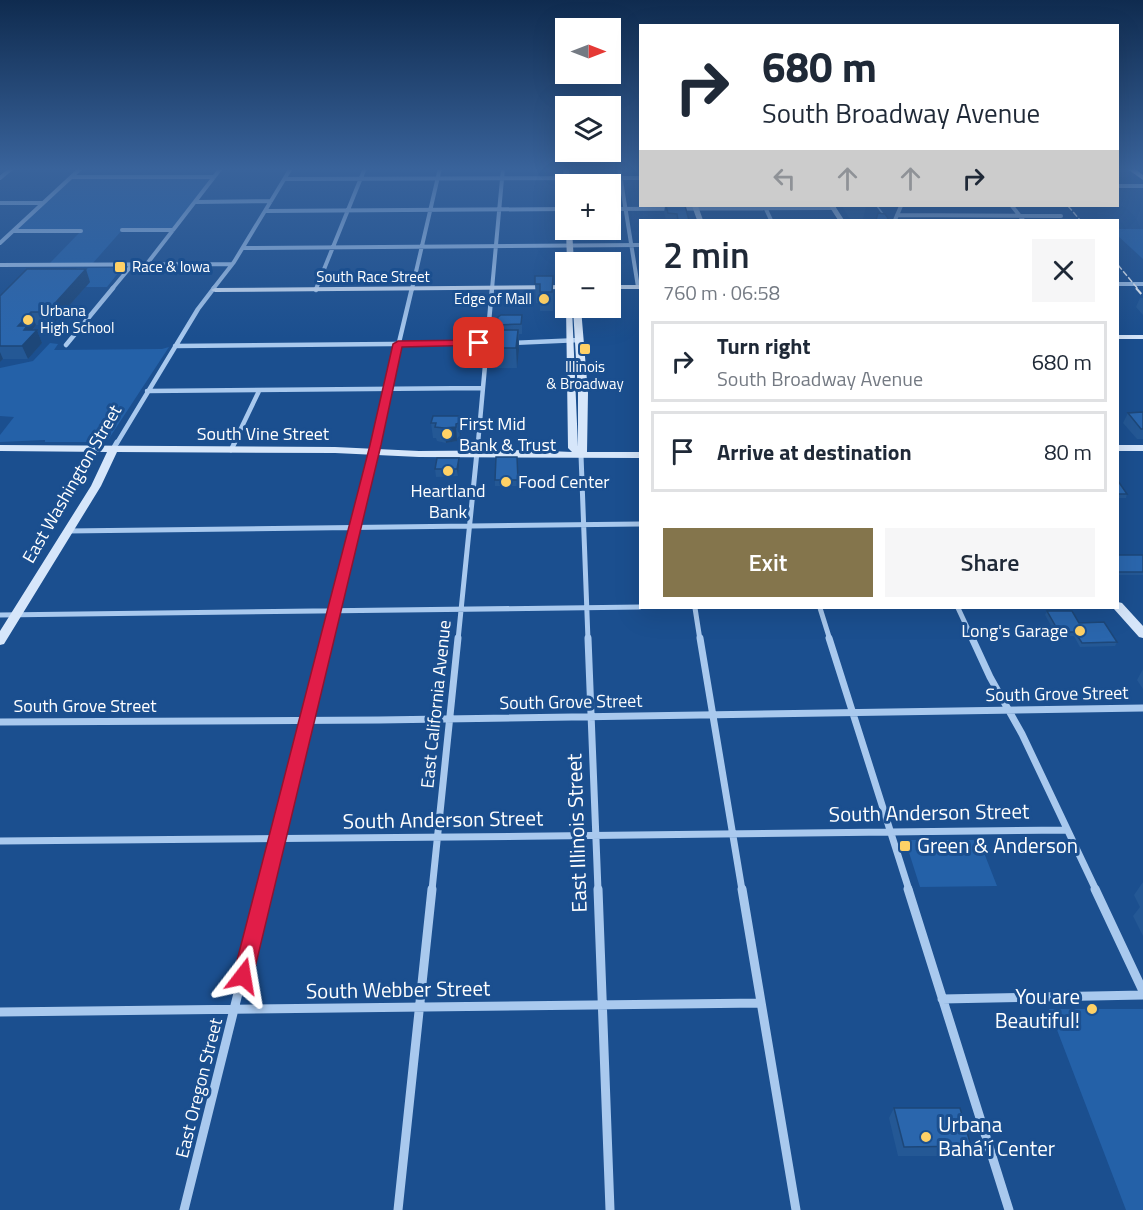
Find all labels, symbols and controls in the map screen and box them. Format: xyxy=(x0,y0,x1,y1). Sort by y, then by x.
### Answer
north arrow xyxy=(555,18,621,84)
map controls xyxy=(555,18,621,318)
text: 680 m xyxy=(762,34,877,98)
icon: right xyxy=(663,48,741,126)
text: South Broadway Avenue xyxy=(762,92,1040,133)
button: layers xyxy=(555,96,621,162)
icon: left xyxy=(768,162,801,195)
icon: ahead xyxy=(831,162,864,195)
icon: ahead xyxy=(894,162,927,195)
icon: right xyxy=(957,162,990,195)
button: + xyxy=(555,174,621,240)
text: 2 min xyxy=(663,227,750,282)
button: close xyxy=(1032,239,1095,302)
button: − xyxy=(555,252,621,318)
place label: Race & Iowa xyxy=(132,255,211,278)
marker: Race & Iowa xyxy=(113,260,127,274)
street label: South Race Street xyxy=(316,265,430,288)
text: 760 m · 06:58 xyxy=(663,277,780,308)
place label: Edge of Mall xyxy=(454,287,532,310)
marker: Edge of Mall xyxy=(537,292,551,306)
place label: Urbana High School xyxy=(40,299,115,339)
marker: Urbana High School xyxy=(21,313,35,327)
pin xyxy=(453,317,504,368)
icon: arrive xyxy=(462,326,495,359)
text: Turn right xyxy=(717,329,811,363)
marker: Illinois & Broadway xyxy=(578,342,592,356)
icon: right xyxy=(666,345,699,378)
text: 680 m xyxy=(1032,345,1092,379)
place label: Illinois & Broadway xyxy=(546,355,624,395)
text: South Broadway Avenue xyxy=(717,363,923,394)
street label: East Washington Street xyxy=(15,399,128,568)
place label: First Mid Bank & Trust xyxy=(459,410,557,458)
street label: South Vine Street xyxy=(197,420,330,447)
marker: First Mid Bank & Trust xyxy=(440,427,454,441)
icon: arrive xyxy=(666,435,699,468)
text: Arrive at destination xyxy=(717,435,912,469)
text: 80 m xyxy=(1044,435,1092,469)
marker: Heartland Bank xyxy=(441,464,455,478)
place label: Food Center xyxy=(518,468,610,495)
marker: Food Center xyxy=(499,475,513,489)
place label: Heartland Bank xyxy=(410,477,486,525)
button: Exit xyxy=(663,528,873,597)
button: Share xyxy=(885,528,1095,597)
place label: Long's Garage xyxy=(961,617,1068,644)
street label: East California Avenue xyxy=(413,619,458,789)
marker: Long's Garage xyxy=(1073,624,1087,638)
street label: South Grove Street xyxy=(985,679,1129,708)
street label: South Grove Street xyxy=(499,687,643,716)
street label: South Grove Street xyxy=(13,692,157,719)
street label: East Illinois Street xyxy=(557,752,595,913)
street label: South Anderson Street xyxy=(828,794,1030,830)
street label: South Anderson Street xyxy=(342,801,544,837)
place label: Green & Anderson xyxy=(917,829,1078,861)
marker: Green & Anderson xyxy=(898,839,912,853)
position arrow xyxy=(211,944,275,1008)
street label: South Webber Street xyxy=(306,971,491,1007)
place label: You are Beautiful! xyxy=(995,980,1080,1036)
marker: You are Beautiful! xyxy=(1085,1002,1099,1016)
street label: East Oregon Street xyxy=(168,1014,229,1161)
place label: Urbana Bahá'í Center xyxy=(938,1108,1055,1164)
marker: Urbana Bahá'í Center xyxy=(919,1130,933,1144)

